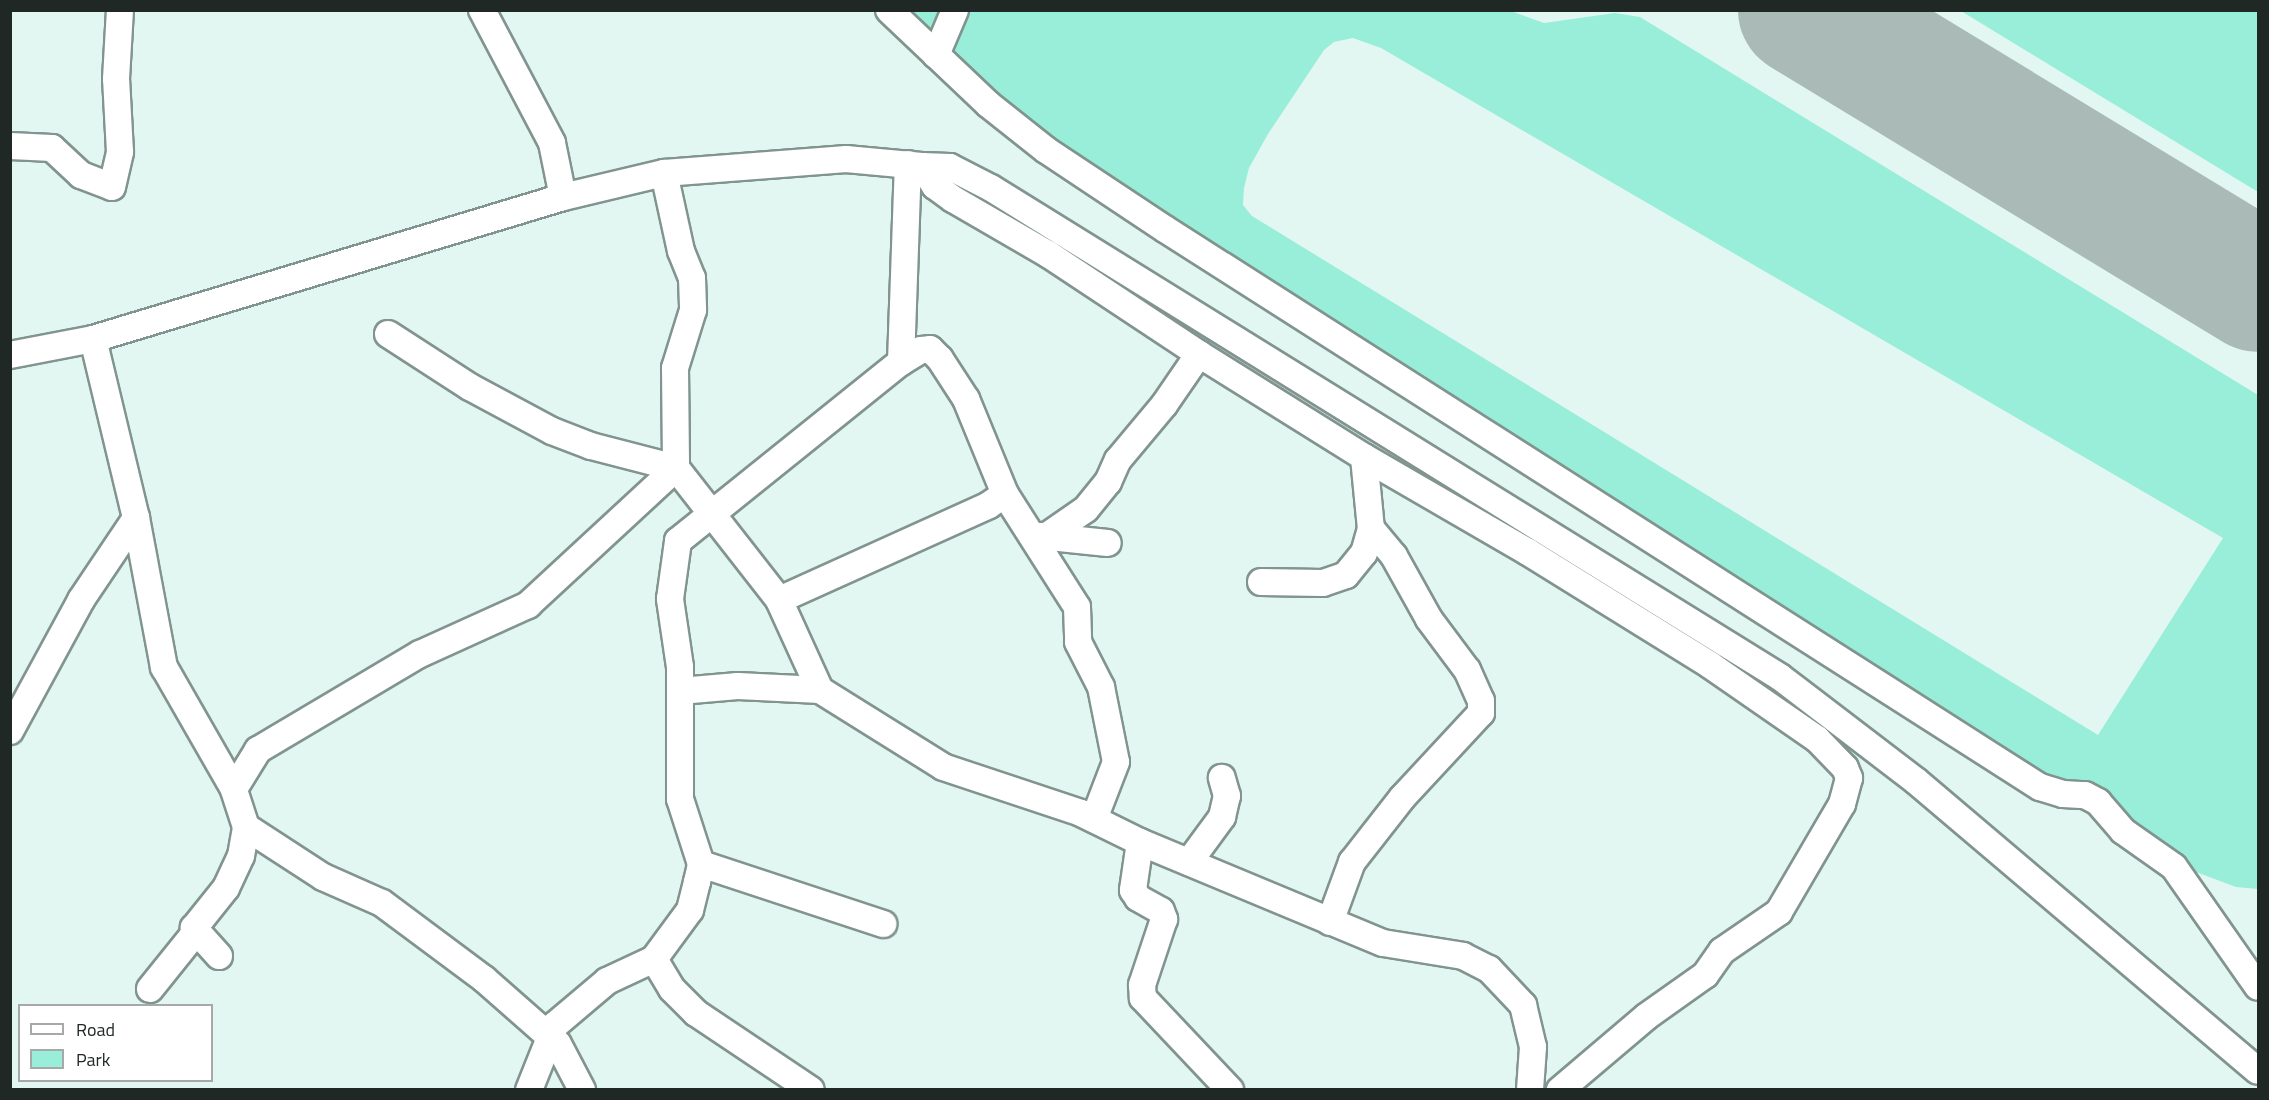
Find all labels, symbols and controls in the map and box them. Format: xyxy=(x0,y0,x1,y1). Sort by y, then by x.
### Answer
legend xyxy=(18,1004,213,1082)
text: Road xyxy=(76,1016,115,1043)
text: Park xyxy=(76,1046,110,1073)

